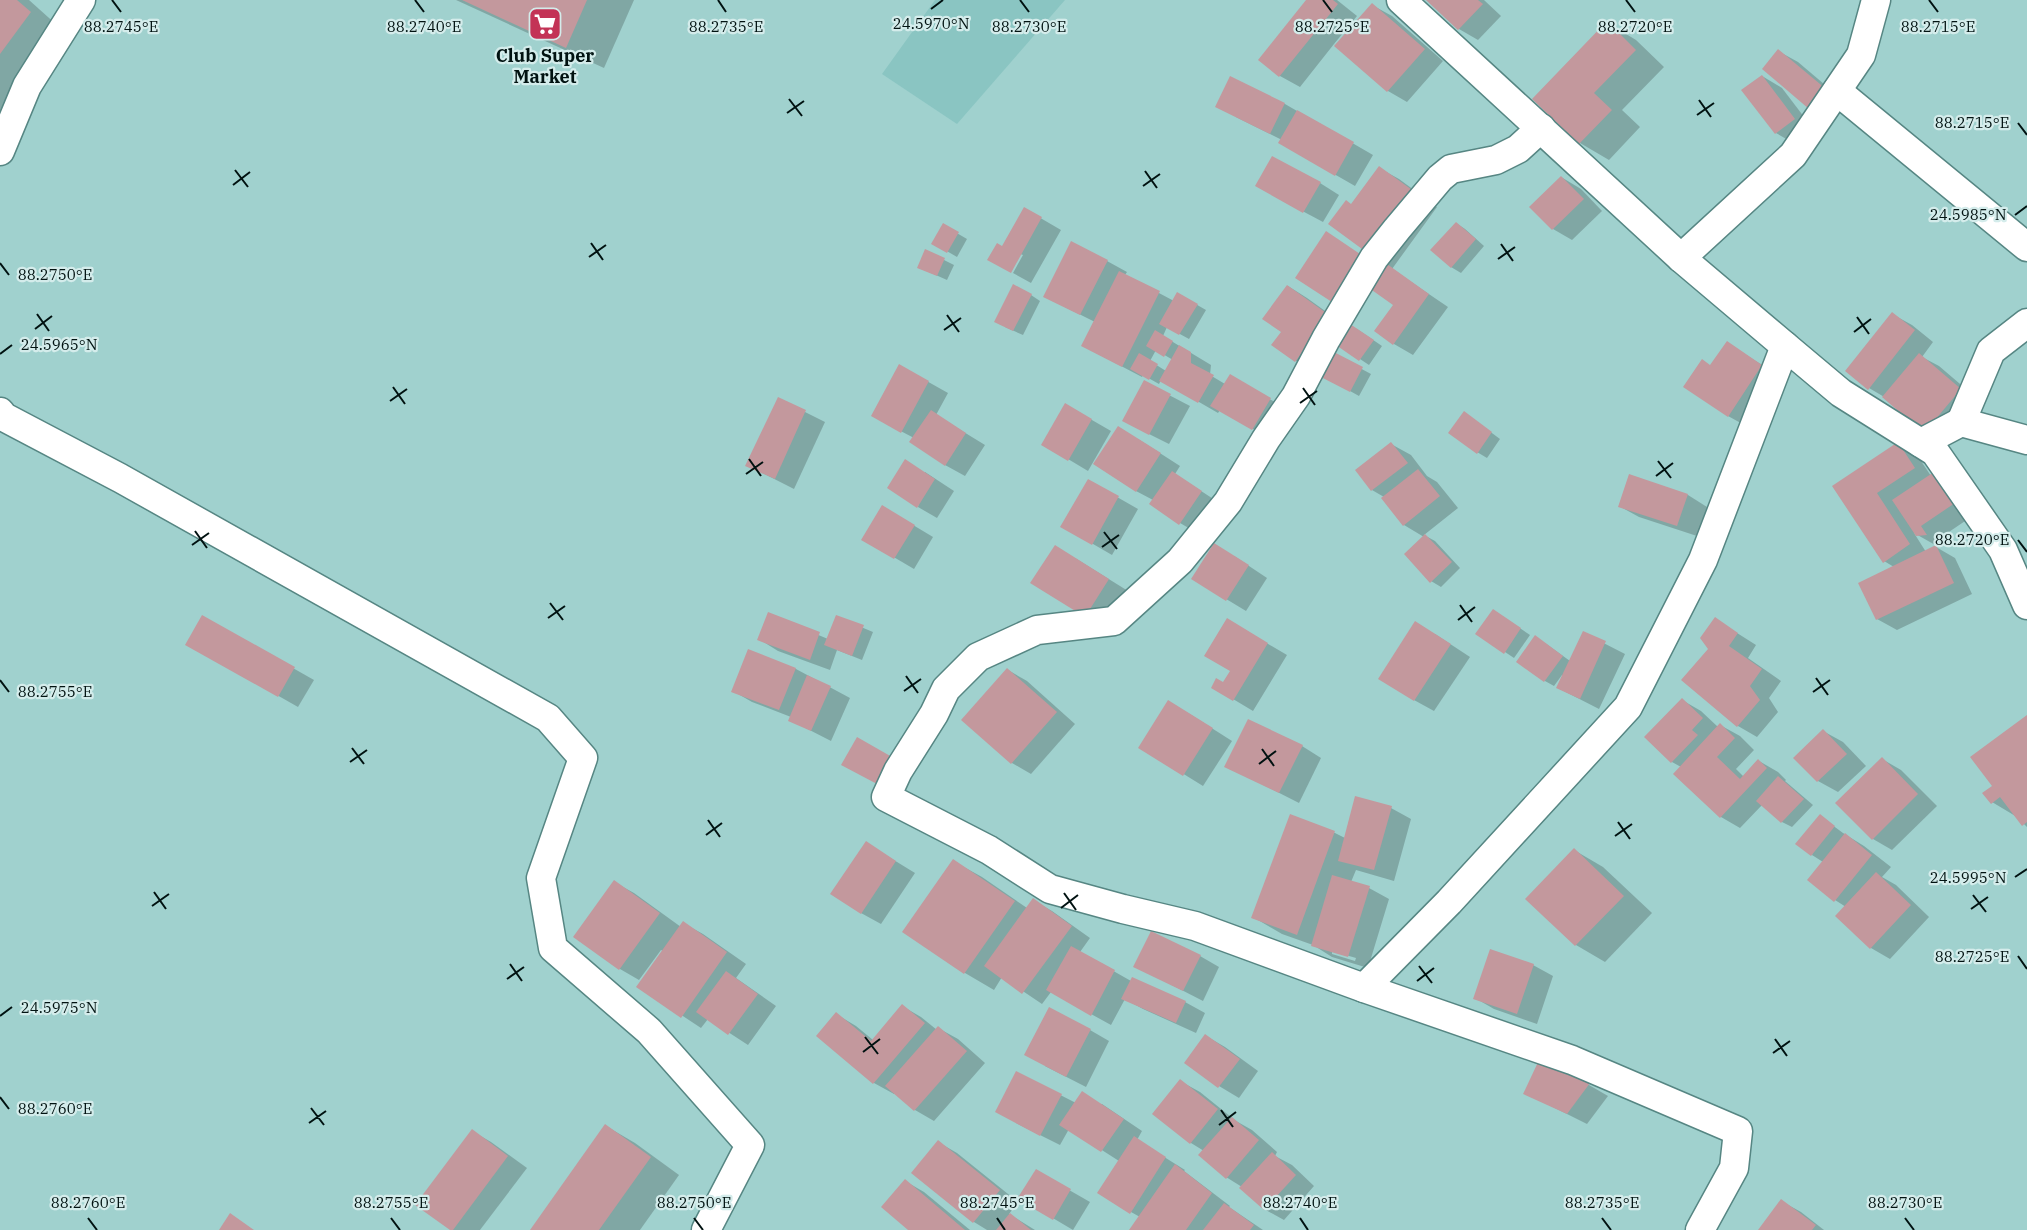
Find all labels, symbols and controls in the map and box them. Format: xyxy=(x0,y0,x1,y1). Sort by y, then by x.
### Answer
supermarket icon: Club Super Market xyxy=(527,6,563,42)
text: 24.5970°N xyxy=(893,14,969,33)
text: 88.2745°E xyxy=(84,17,158,36)
text: 88.2740°E xyxy=(387,17,461,36)
text: 88.2735°E xyxy=(689,17,763,36)
text: 88.2730°E xyxy=(992,17,1066,36)
text: 88.2725°E xyxy=(1295,17,1369,36)
text: 88.2720°E xyxy=(1598,17,1672,36)
text: 88.2715°E xyxy=(1901,17,1975,36)
place label: Club Super Market xyxy=(496,44,594,88)
text: 88.2715°E xyxy=(1935,113,2009,132)
text: 24.5985°N xyxy=(1930,205,2006,224)
text: 88.2750°E xyxy=(18,265,92,284)
text: 24.5965°N xyxy=(21,335,97,354)
text: 88.2720°E xyxy=(1935,530,2009,549)
text: 88.2755°E xyxy=(18,682,92,701)
text: 24.5995°N xyxy=(1930,868,2006,887)
text: 88.2725°E xyxy=(1935,947,2009,966)
text: 24.5975°N xyxy=(21,998,97,1017)
text: 88.2760°E xyxy=(18,1099,92,1118)
text: 88.2760°E xyxy=(51,1193,125,1212)
text: 88.2755°E xyxy=(354,1193,428,1212)
text: 88.2750°E xyxy=(657,1193,731,1212)
text: 88.2745°E xyxy=(960,1193,1034,1212)
text: 88.2740°E xyxy=(1263,1193,1337,1212)
text: 88.2735°E xyxy=(1565,1193,1639,1212)
text: 88.2730°E xyxy=(1868,1193,1942,1212)

